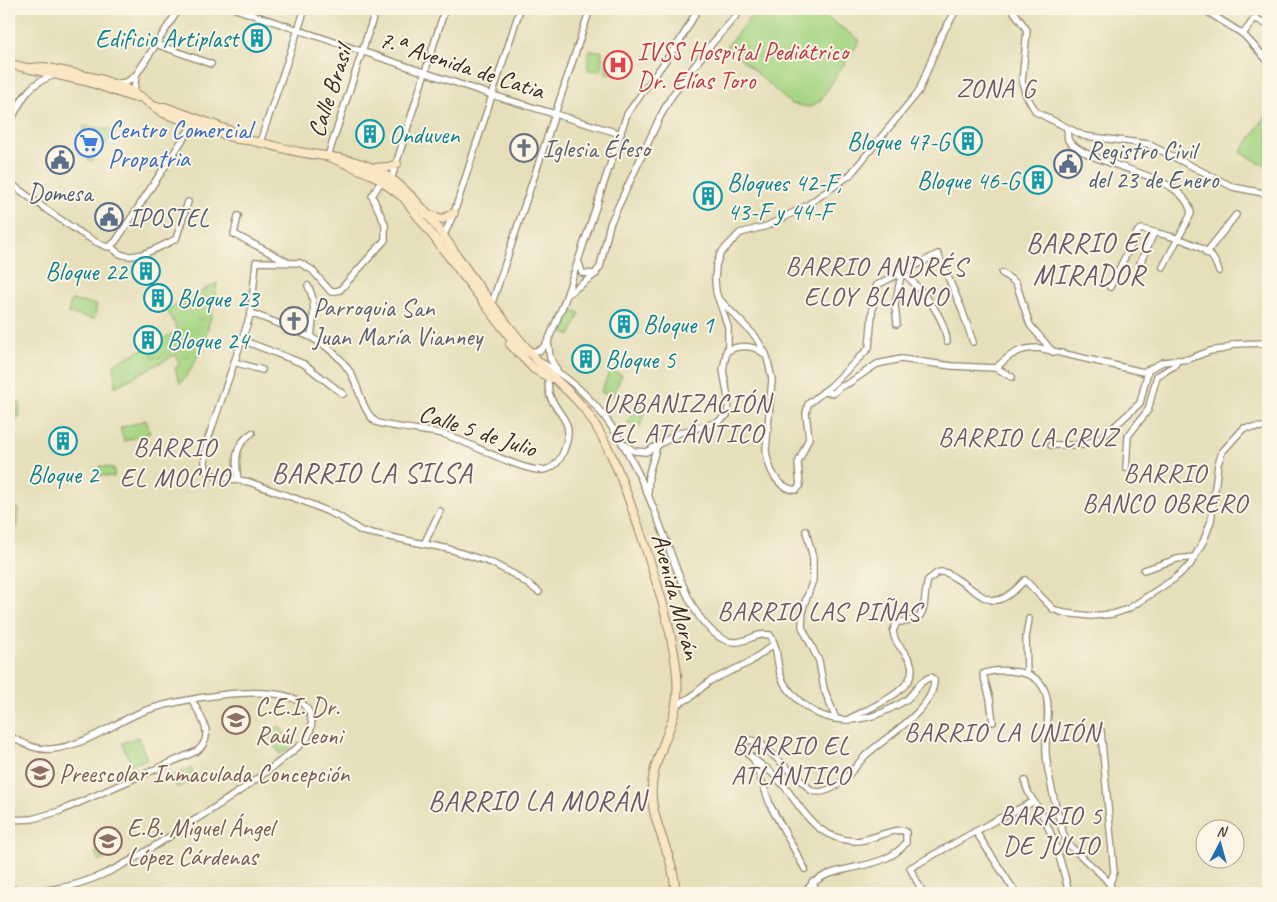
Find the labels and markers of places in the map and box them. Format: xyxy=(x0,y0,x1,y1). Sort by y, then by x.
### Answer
place label: Edificio Artiplast xyxy=(95,23,241,55)
building icon: Edificio Artiplast xyxy=(242,23,272,53)
place label: IVSS Hospital Pediátrico Dr. Elías Toro xyxy=(637,36,851,97)
hospital icon: IVSS Hospital Pediátrico Dr. Elías Toro xyxy=(603,50,633,80)
place label: Centro Comercial Propatria xyxy=(108,114,256,175)
building icon: Onduven xyxy=(355,119,385,149)
place label: Onduven xyxy=(389,119,460,151)
place label: Bloque 47-G xyxy=(847,126,952,158)
building icon: Bloque 47-G xyxy=(953,126,983,156)
supermarket icon: Centro Comercial Propatria xyxy=(74,128,104,158)
church icon: Iglesia Éfeso xyxy=(509,133,539,163)
place label: Iglesia Éfeso xyxy=(543,133,653,165)
place label: Registro Civil del 23 de Enero xyxy=(1087,135,1219,196)
public building icon: Domesa xyxy=(45,145,75,175)
public building icon: Registro Civil del 23 de Enero xyxy=(1053,149,1083,179)
place label: Bloque 46-G xyxy=(917,165,1022,197)
building icon: Bloque 46-G xyxy=(1023,165,1053,195)
place label: Bloques 42-F, 43-F y 44-F xyxy=(727,167,842,228)
place label: Domesa xyxy=(28,177,95,209)
building icon: Bloques 42-F, 43-F y 44-F xyxy=(693,181,723,211)
public building icon: IPOSTEL xyxy=(94,202,124,232)
place label: IPOSTEL xyxy=(128,202,210,234)
place label: Bloque 22 xyxy=(45,256,129,288)
building icon: Bloque 22 xyxy=(131,256,161,286)
building icon: Bloque 23 xyxy=(143,283,173,313)
place label: Bloque 23 xyxy=(177,283,260,315)
place label: Parroquia San Juan María Vianney xyxy=(312,292,484,353)
church icon: Parroquia San Juan María Vianney xyxy=(279,306,309,336)
building icon: Bloque 1 xyxy=(609,309,639,339)
place label: Bloque 1 xyxy=(643,309,715,341)
building icon: Bloque 24 xyxy=(133,325,163,355)
place label: Bloque 24 xyxy=(167,325,251,357)
building icon: Bloque 5 xyxy=(571,344,601,374)
place label: Bloque 5 xyxy=(605,344,677,376)
building icon: Bloque 2 xyxy=(48,426,78,456)
place label: Bloque 2 xyxy=(28,459,100,491)
place label: C.E.I. Dr. Raúl Leoni xyxy=(255,691,345,752)
school or university icon: C.E.I. Dr. Raúl Leoni xyxy=(221,705,251,735)
school or university icon: Preescolar Inmaculada Concepción xyxy=(25,758,55,788)
place label: Preescolar Inmaculada Concepción xyxy=(59,758,350,790)
place label: E.B. Miguel Ángel López Cárdenas xyxy=(127,812,278,873)
school or university icon: E.B. Miguel Ángel López Cárdenas xyxy=(93,826,123,856)

